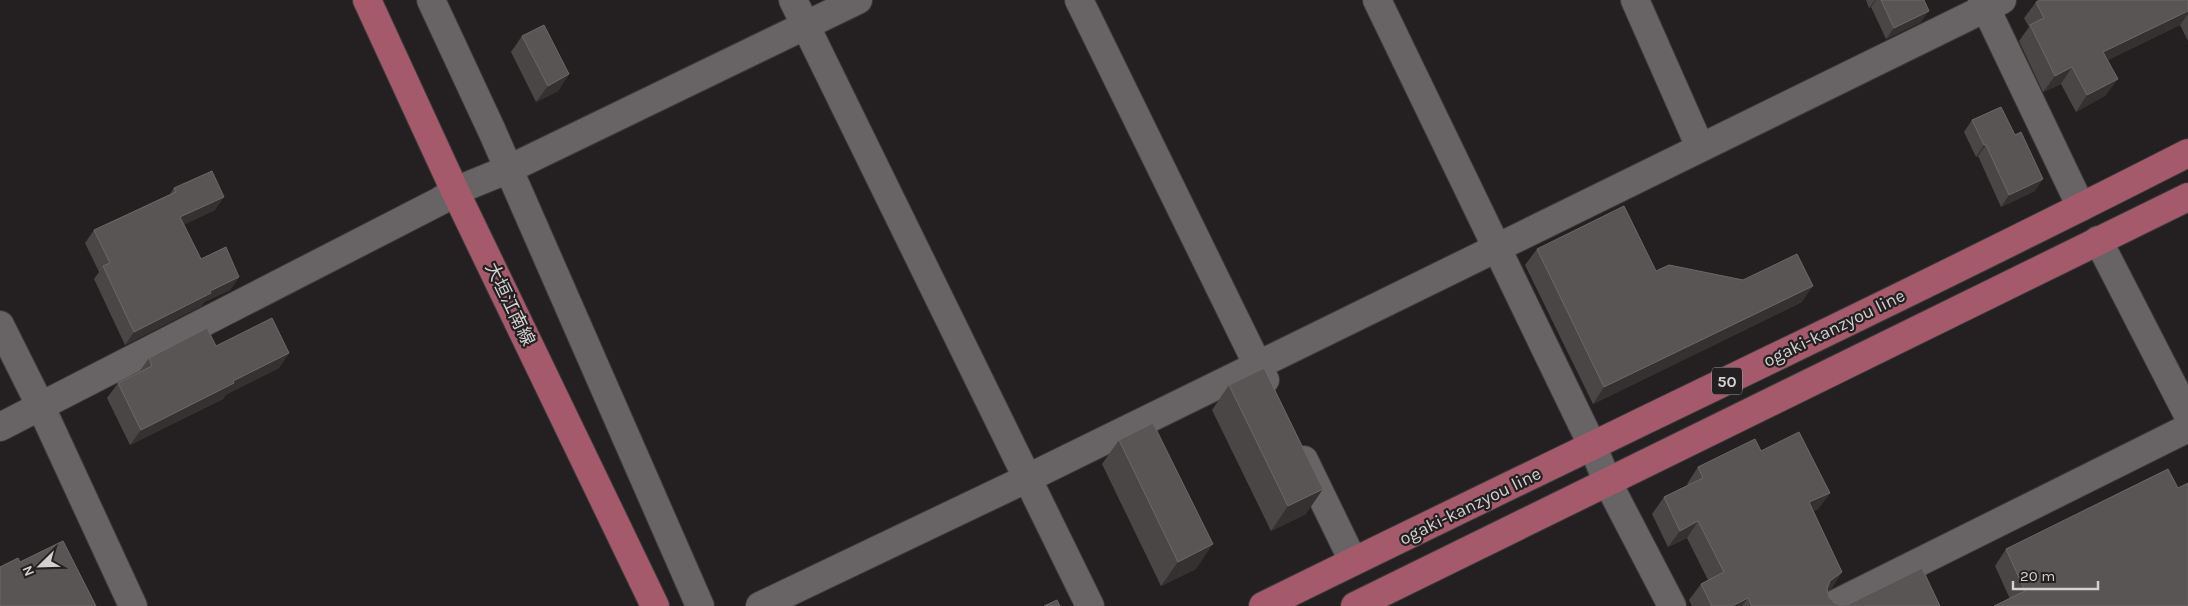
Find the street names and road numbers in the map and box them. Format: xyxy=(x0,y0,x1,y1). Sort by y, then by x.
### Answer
street label: 大垣江南線 xyxy=(480,259,540,349)
street label: ogaki-kanzyou line xyxy=(1760,284,1908,372)
road number: 50 xyxy=(1712,368,1742,394)
street label: ogaki-kanzyou line xyxy=(1396,462,1544,550)

